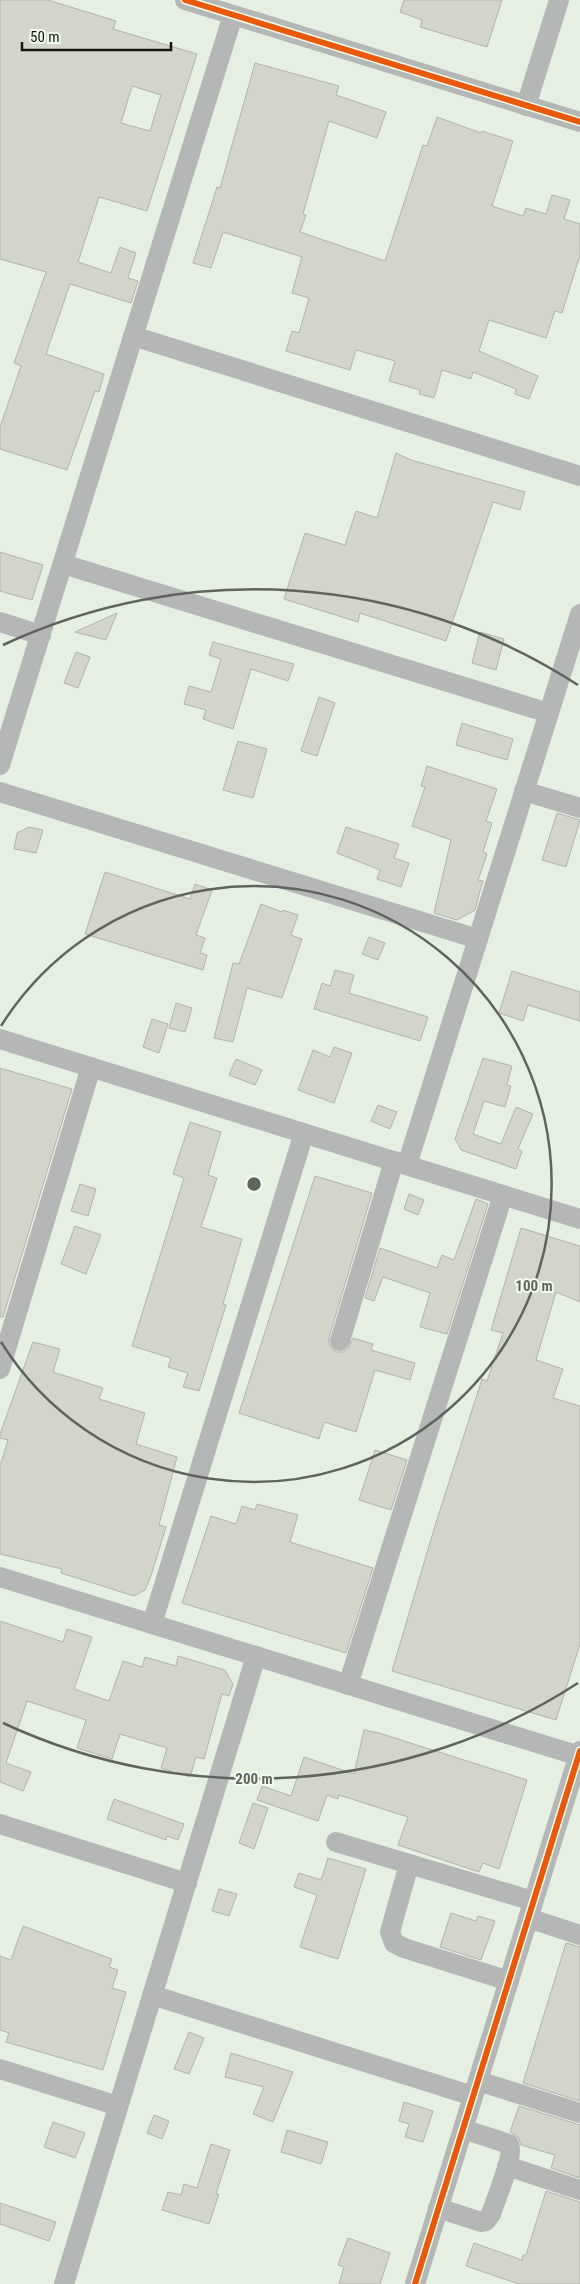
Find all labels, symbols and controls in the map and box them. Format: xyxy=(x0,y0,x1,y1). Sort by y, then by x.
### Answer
scale bar xyxy=(22,20,171,52)
text: 50 m xyxy=(30,28,60,46)
centre of rings xyxy=(245,1175,263,1193)
text: 100 m xyxy=(515,1277,553,1295)
text: 200 m xyxy=(235,1770,273,1788)

